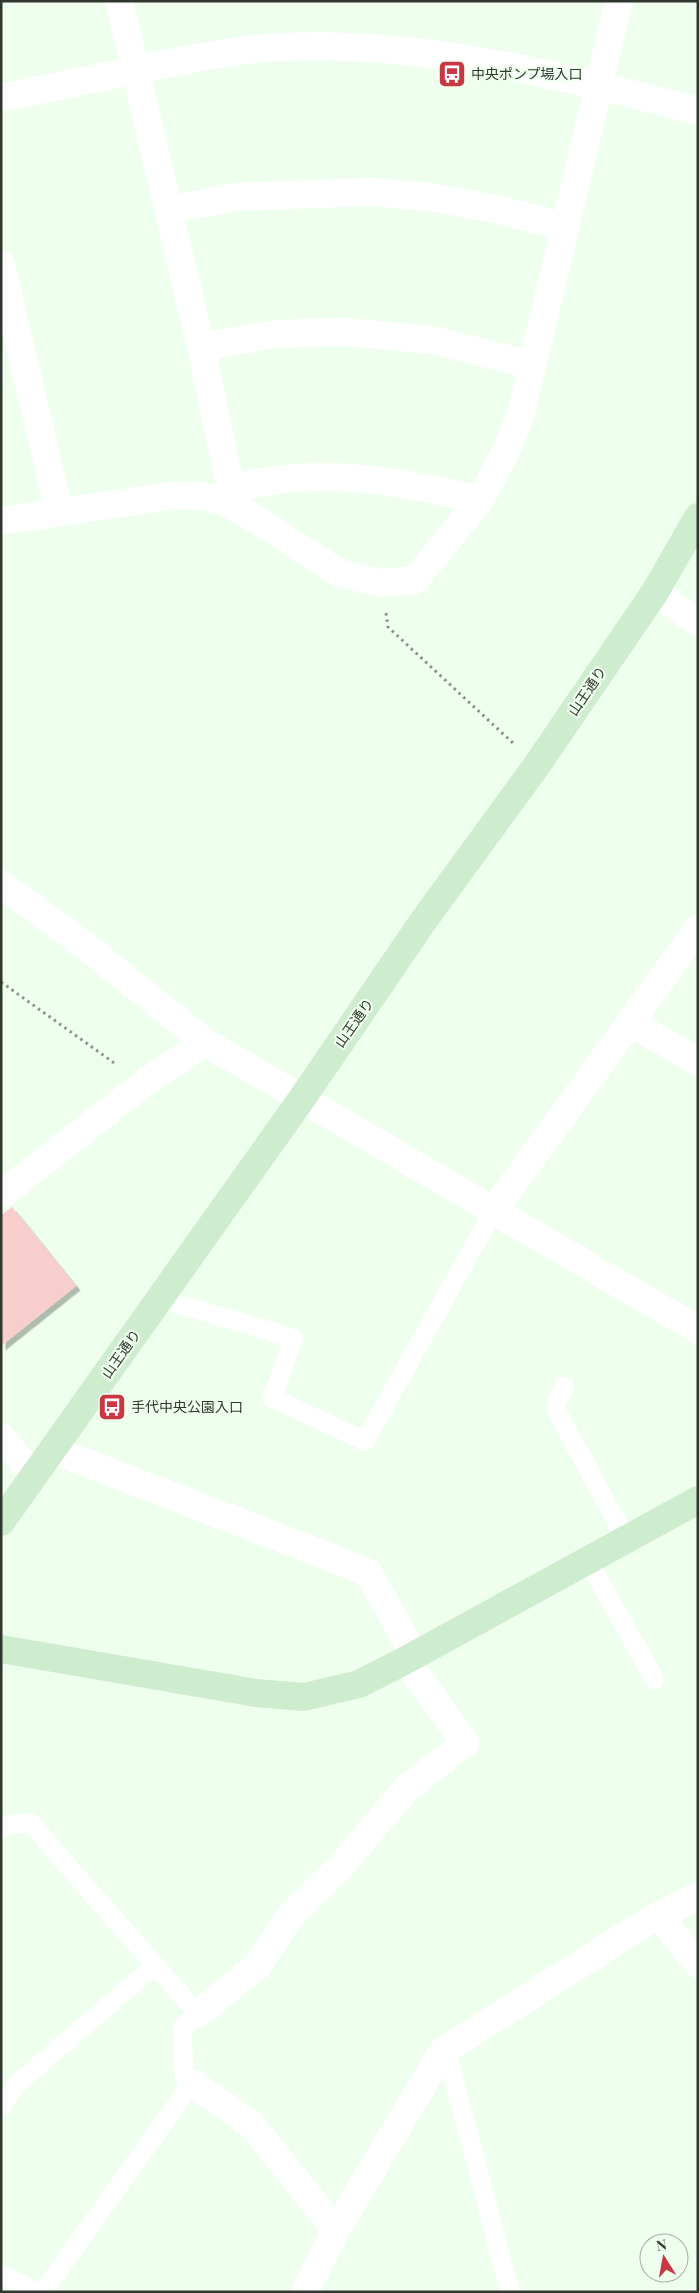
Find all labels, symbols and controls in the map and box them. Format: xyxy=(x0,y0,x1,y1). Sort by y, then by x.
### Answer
bus stop icon: 中央ポンプ場入口 xyxy=(437,59,467,89)
place label: 中央ポンプ場入口 xyxy=(471,64,583,83)
street label: 山王通り xyxy=(563,662,610,719)
street label: 山王通り xyxy=(330,994,377,1051)
street label: 山王通り xyxy=(97,1325,144,1382)
bus stop icon: 手代中央公園入口 xyxy=(97,1392,127,1422)
place label: 手代中央公園入口 xyxy=(131,1397,243,1416)
north arrow xyxy=(639,2233,689,2283)
text: N xyxy=(655,2234,668,2255)

